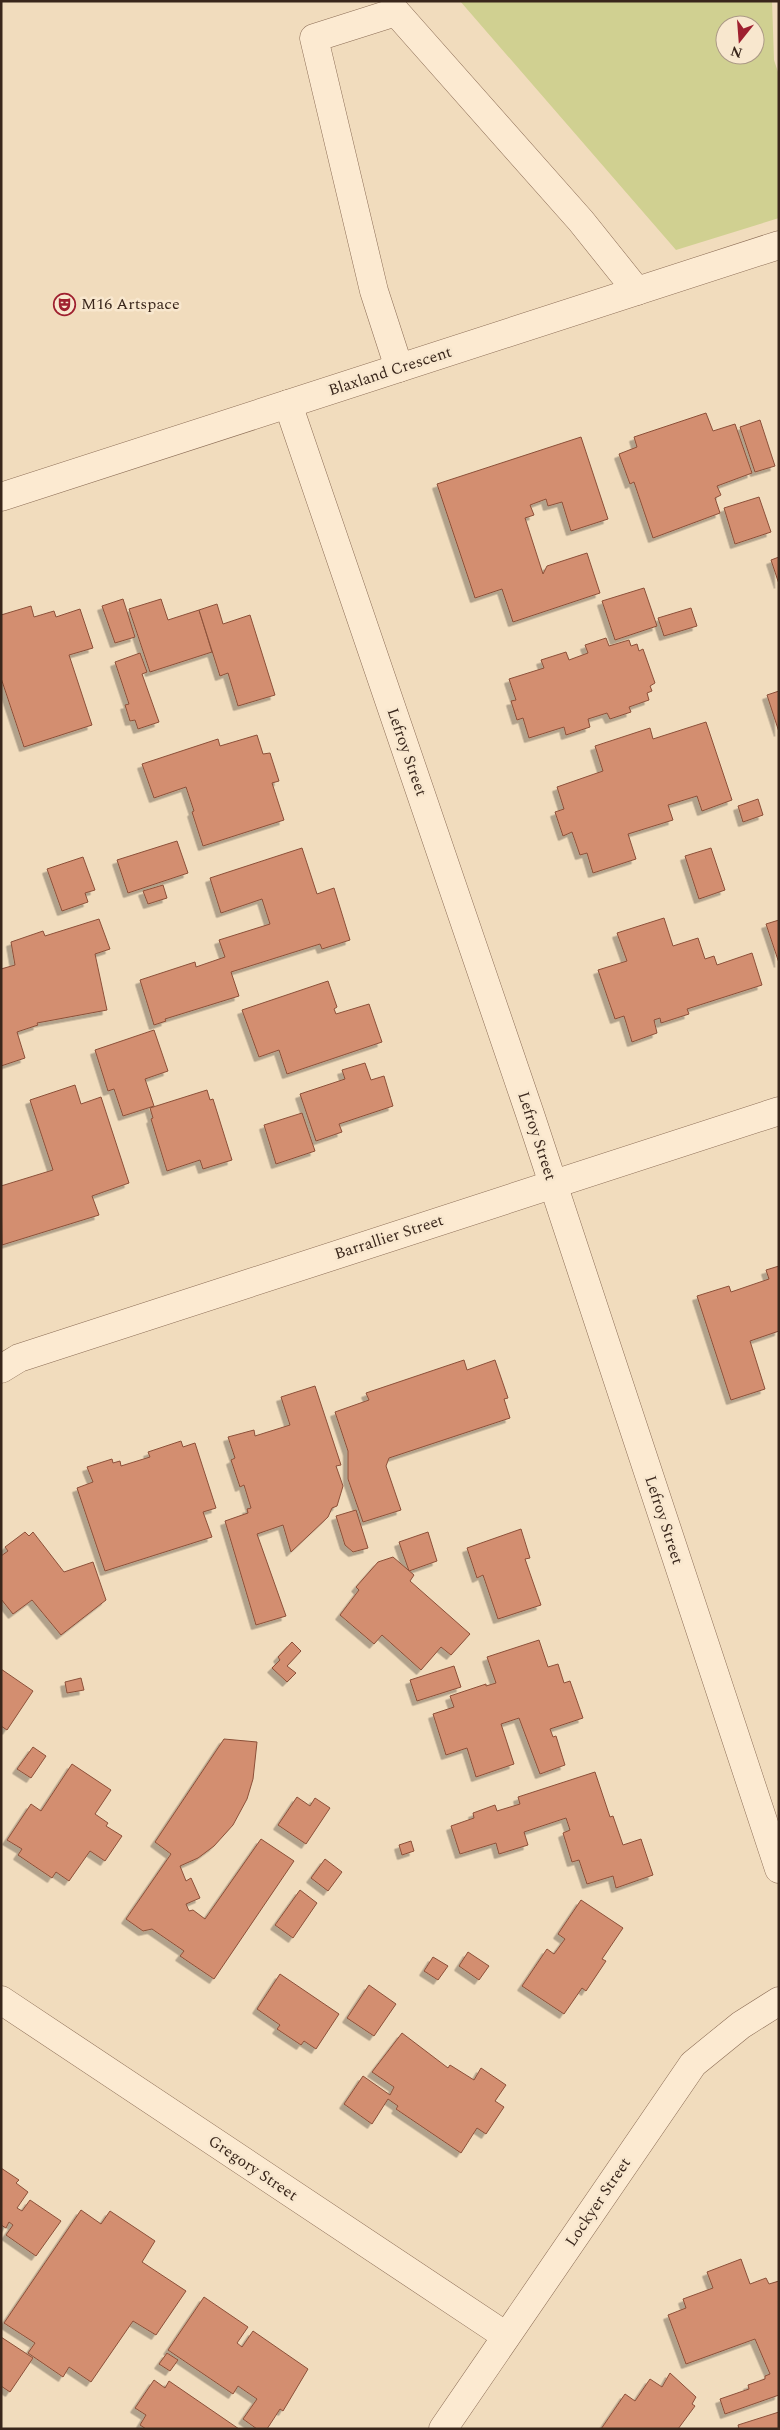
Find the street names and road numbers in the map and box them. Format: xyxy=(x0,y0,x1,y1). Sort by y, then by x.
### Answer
street label: Blaxland Crescent xyxy=(325,340,455,402)
street label: Lefroy Street xyxy=(381,705,433,800)
street label: Lefroy Street xyxy=(511,1089,563,1184)
street label: Barrallier Street xyxy=(331,1208,447,1266)
street label: Lefroy Street xyxy=(638,1473,690,1568)
street label: Gregory Street xyxy=(203,2129,303,2207)
street label: Lockyer Street xyxy=(559,2152,637,2251)

